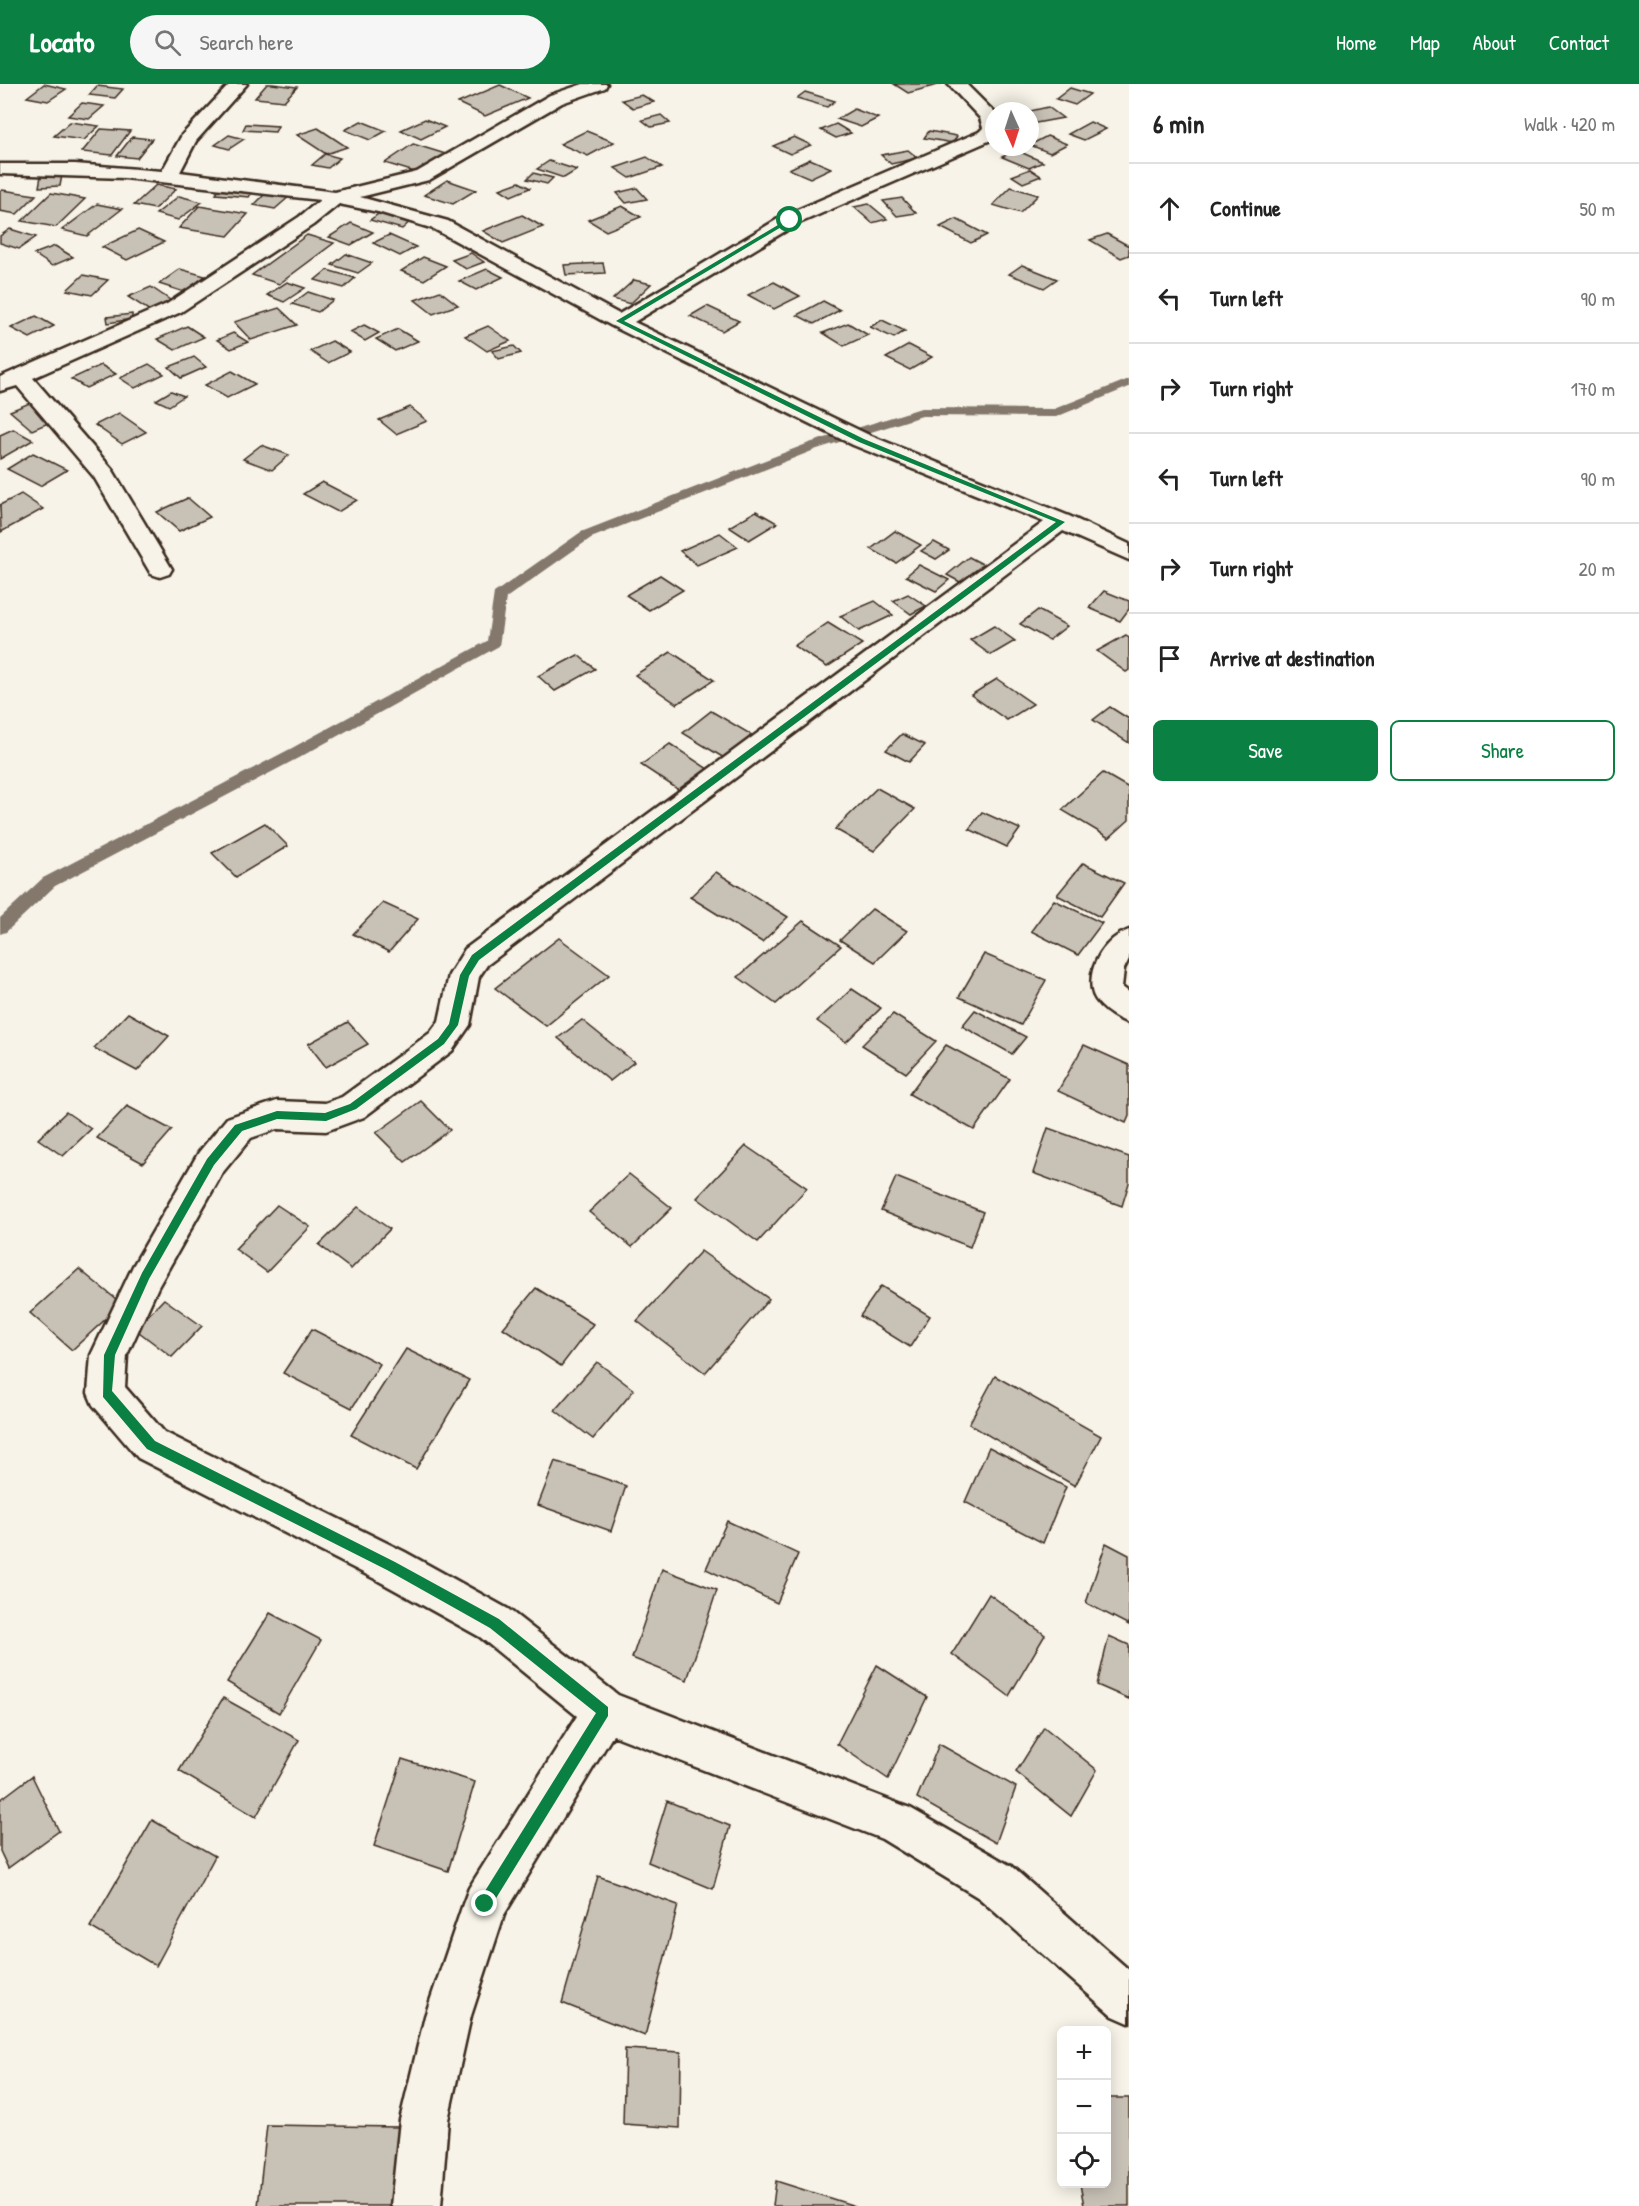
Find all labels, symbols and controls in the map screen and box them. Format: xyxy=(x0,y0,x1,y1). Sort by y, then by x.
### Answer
search box xyxy=(130,15,550,69)
text: Locato xyxy=(30,23,94,61)
icon: search xyxy=(151,26,184,59)
text: Search here xyxy=(199,27,293,57)
text: Home xyxy=(1336,28,1377,57)
text: Map xyxy=(1410,28,1440,57)
text: About xyxy=(1473,28,1516,57)
text: Contact xyxy=(1549,28,1609,57)
north arrow xyxy=(985,102,1039,156)
text: 6 min xyxy=(1153,106,1205,141)
text: Walk · 420 m xyxy=(1524,110,1615,137)
icon: ahead xyxy=(1153,192,1186,225)
text: Continue xyxy=(1210,193,1281,223)
text: 50 m xyxy=(1579,195,1615,222)
route start xyxy=(776,206,802,232)
icon: left xyxy=(1153,282,1186,315)
text: Turn left xyxy=(1210,283,1283,313)
text: 90 m xyxy=(1581,285,1615,312)
icon: right xyxy=(1153,372,1186,405)
text: Turn right xyxy=(1210,373,1293,403)
text: 170 m xyxy=(1571,375,1615,402)
icon: left xyxy=(1153,462,1186,495)
text: Turn left xyxy=(1210,463,1283,493)
text: 90 m xyxy=(1581,465,1615,492)
icon: right xyxy=(1153,552,1186,585)
text: Turn right xyxy=(1210,553,1293,583)
text: 20 m xyxy=(1578,555,1615,582)
icon: arrive xyxy=(1153,642,1186,675)
text: Arrive at destination xyxy=(1210,643,1375,673)
button: Save xyxy=(1153,720,1378,781)
button: Share xyxy=(1390,720,1615,781)
route end xyxy=(471,1890,497,1916)
map controls xyxy=(1057,2026,1111,2188)
button: + xyxy=(1057,2026,1111,2080)
button: − xyxy=(1057,2080,1111,2134)
button: locate xyxy=(1057,2134,1111,2188)

